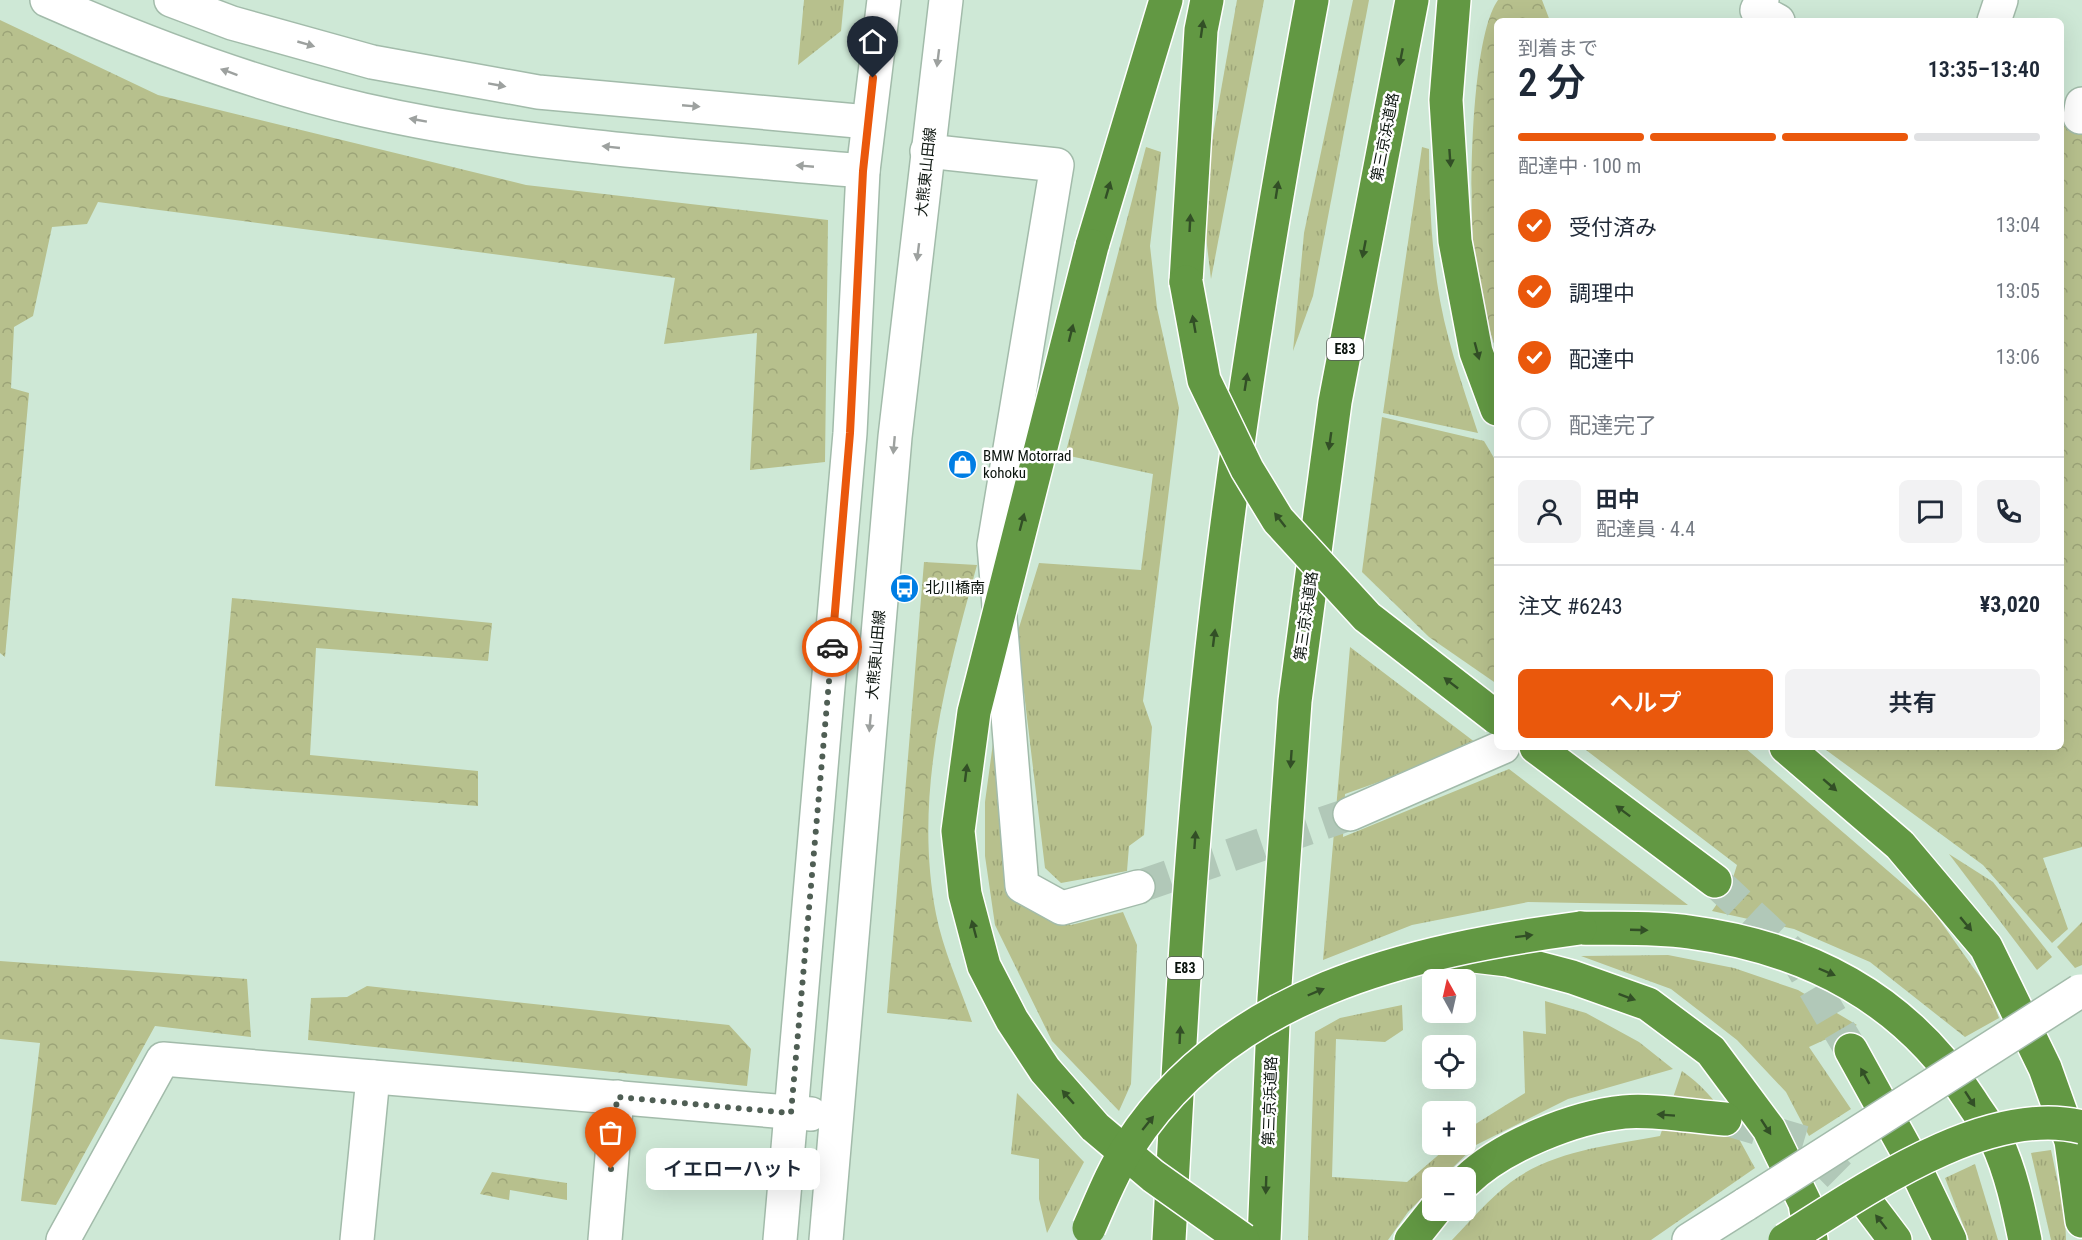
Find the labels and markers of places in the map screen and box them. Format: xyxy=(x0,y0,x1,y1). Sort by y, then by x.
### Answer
pin xyxy=(847,16,898,78)
place label: BMW Motorrad kohoku xyxy=(983,447,1072,482)
shop icon: BMW Motorrad kohoku xyxy=(946,449,978,481)
bus stop icon: 北川橋南 xyxy=(888,572,920,604)
place label: 北川橋南 xyxy=(925,579,985,597)
pin xyxy=(585,1107,636,1169)
callout: イエローハット xyxy=(647,1148,821,1190)

